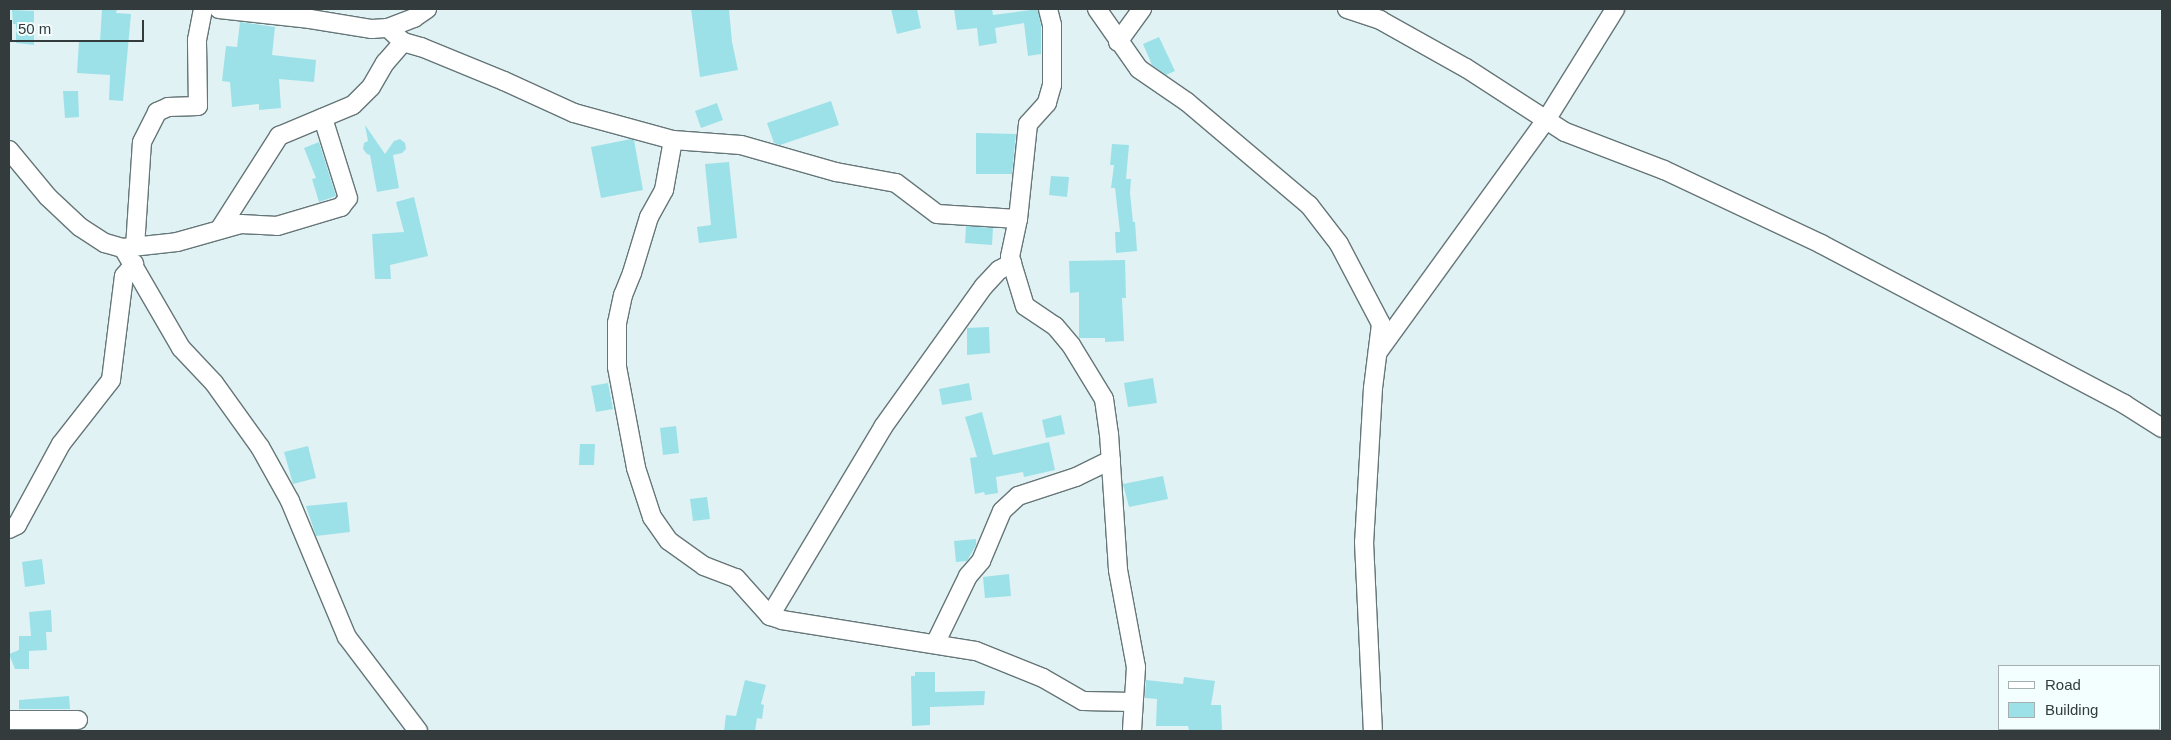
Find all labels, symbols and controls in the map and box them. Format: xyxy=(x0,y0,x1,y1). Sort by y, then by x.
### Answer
scale bar xyxy=(12,10,146,42)
text: 50 m xyxy=(18,20,51,37)
legend xyxy=(1998,665,2161,730)
text: Road xyxy=(2045,676,2081,693)
text: Building xyxy=(2045,701,2098,718)

